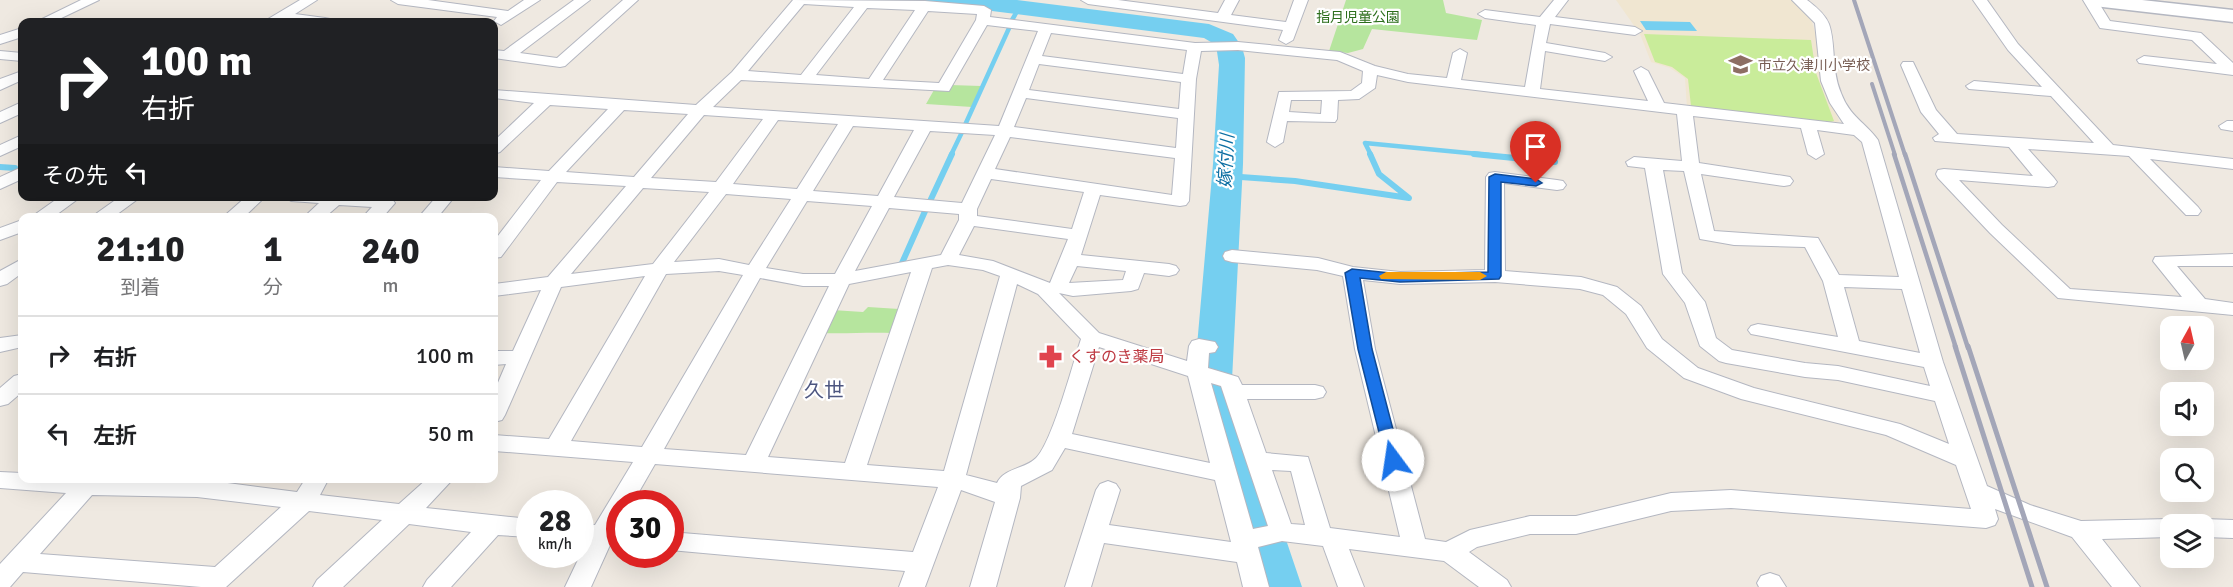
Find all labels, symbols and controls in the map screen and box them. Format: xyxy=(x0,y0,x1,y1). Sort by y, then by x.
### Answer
park label: 指月児童公園 xyxy=(1316,9,1400,26)
text: 100 m xyxy=(141,36,252,87)
icon: right xyxy=(42,42,120,120)
school or university icon: 市立久津川小学校 xyxy=(1727,52,1753,78)
place label: 市立久津川小学校 xyxy=(1758,57,1870,74)
text: 右折 xyxy=(141,93,195,126)
pin xyxy=(1510,121,1561,183)
icon: arrive xyxy=(1519,130,1552,163)
water label: 嫁付川 xyxy=(1214,131,1239,189)
icon: left xyxy=(120,156,153,189)
text: その先 xyxy=(42,162,108,189)
text: 21:10 xyxy=(96,227,185,272)
text: 1 xyxy=(263,227,283,272)
text: 240 xyxy=(361,229,420,274)
text: m xyxy=(383,273,398,298)
text: 到着 xyxy=(121,275,161,300)
text: 分 xyxy=(263,275,283,300)
north arrow xyxy=(2160,316,2214,370)
map controls xyxy=(2160,316,2214,568)
icon: right xyxy=(42,339,75,372)
text: 100 m xyxy=(416,342,474,369)
text: 右折 xyxy=(93,344,137,371)
pharmacy icon: くすのき薬局 xyxy=(1038,344,1064,370)
place label: くすのき薬局 xyxy=(1069,347,1165,367)
district label: 久世 xyxy=(804,378,844,403)
button: sound xyxy=(2160,382,2214,436)
icon: left xyxy=(42,417,75,450)
text: 50 m xyxy=(428,420,474,447)
text: 左折 xyxy=(93,422,137,449)
position arrow xyxy=(1361,428,1425,492)
button: search xyxy=(2160,448,2214,502)
speed limit sign: 30 xyxy=(606,490,684,568)
text: 28 xyxy=(539,503,571,540)
button: layers xyxy=(2160,514,2214,568)
text: km/h xyxy=(538,535,572,553)

